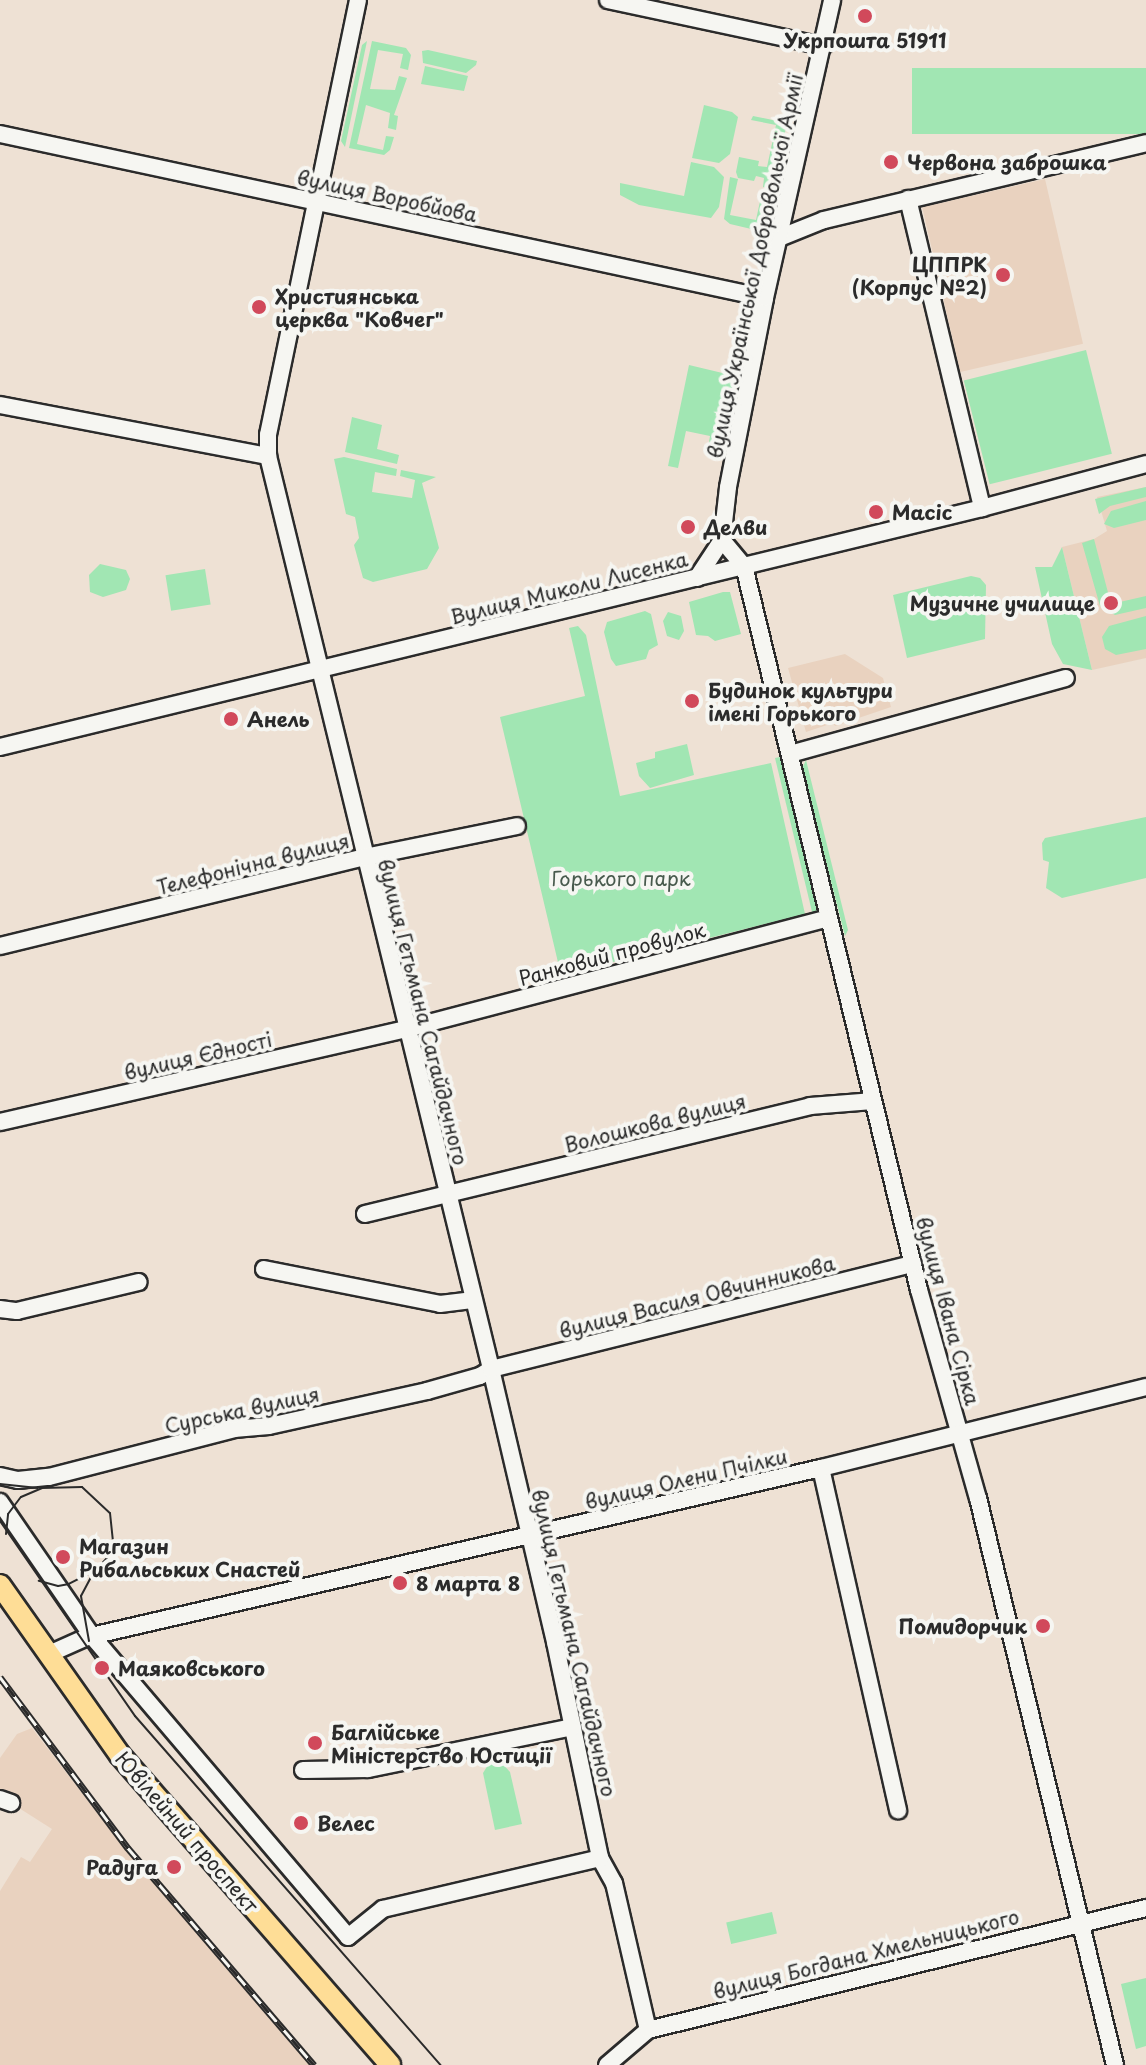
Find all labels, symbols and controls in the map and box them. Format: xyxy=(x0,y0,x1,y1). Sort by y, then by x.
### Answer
marker: Укрпошта 51911 xyxy=(856,7,874,25)
place label: Укрпошта 51911 xyxy=(784,28,946,52)
street label: вулиця Української Добровольчої Армії xyxy=(702,71,808,461)
place label: Червона заброшка xyxy=(907,150,1107,174)
marker: Червона заброшка xyxy=(882,153,900,171)
street label: вулиця Воробйова xyxy=(295,165,479,227)
place label: ЦППРК (Корпус №2) xyxy=(851,252,987,299)
marker: ЦППРК (Корпус №2) xyxy=(994,266,1012,284)
place label: Християнська церква "Ковчег" xyxy=(275,284,445,331)
marker: Християнська церква "Ковчег" xyxy=(250,298,268,316)
place label: Macic xyxy=(892,500,952,524)
marker: Macic xyxy=(867,503,885,521)
place label: Делви xyxy=(704,515,767,539)
marker: Делви xyxy=(679,518,697,536)
street label: Вулиця Миколи Лисенка xyxy=(448,547,690,629)
place label: Музичне училище xyxy=(909,591,1095,615)
marker: Музичне училище xyxy=(1102,594,1120,612)
place label: Будинок культури імені Горького xyxy=(708,678,894,725)
marker: Будинок культури імені Горького xyxy=(683,692,701,710)
place label: Анель xyxy=(247,707,310,731)
marker: Анель xyxy=(222,710,240,728)
street label: Телефонічна вулиця xyxy=(154,828,352,900)
street label: вулиця Гетьмана Сагайдачного xyxy=(373,856,473,1168)
park label: Горького парк xyxy=(551,866,691,890)
street label: Ранковий провулок xyxy=(516,918,708,990)
street label: вулиця Єдності xyxy=(122,1027,274,1085)
street label: Волошкова вулиця xyxy=(561,1089,749,1157)
street label: вулиця Івана Сірка xyxy=(911,1214,985,1408)
street label: вулиця Василя Овчинникова xyxy=(556,1251,838,1343)
street label: Сурська вулиця xyxy=(162,1382,322,1438)
street label: вулиця Олени Пчілки xyxy=(581,1444,791,1514)
street label: вулиця Гетьмана Сагайдачного xyxy=(527,1487,621,1799)
place label: Магазин Рибальських Снастей xyxy=(79,1534,302,1581)
marker: Магазин Рибальських Снастей xyxy=(54,1548,72,1566)
place label: 8 марта 8 xyxy=(416,1571,521,1595)
marker: 8 марта 8 xyxy=(391,1574,409,1592)
place label: Помидорчик xyxy=(899,1614,1027,1638)
marker: Помидорчик xyxy=(1034,1617,1052,1635)
place label: Маяковського xyxy=(118,1656,265,1680)
marker: Маяковського xyxy=(93,1659,111,1677)
place label: Баглійське Міністерство Юстиції xyxy=(331,1720,551,1767)
marker: Баглійське Міністерство Юстиції xyxy=(306,1734,324,1752)
street label: Ювілейний проспект xyxy=(110,1747,264,1917)
place label: Велес xyxy=(317,1811,375,1835)
marker: Велес xyxy=(292,1814,310,1832)
place label: Радуга xyxy=(86,1855,158,1879)
marker: Радуга xyxy=(165,1858,183,1876)
street label: вулиця Богдана Хмельницького xyxy=(710,1904,1022,2004)

